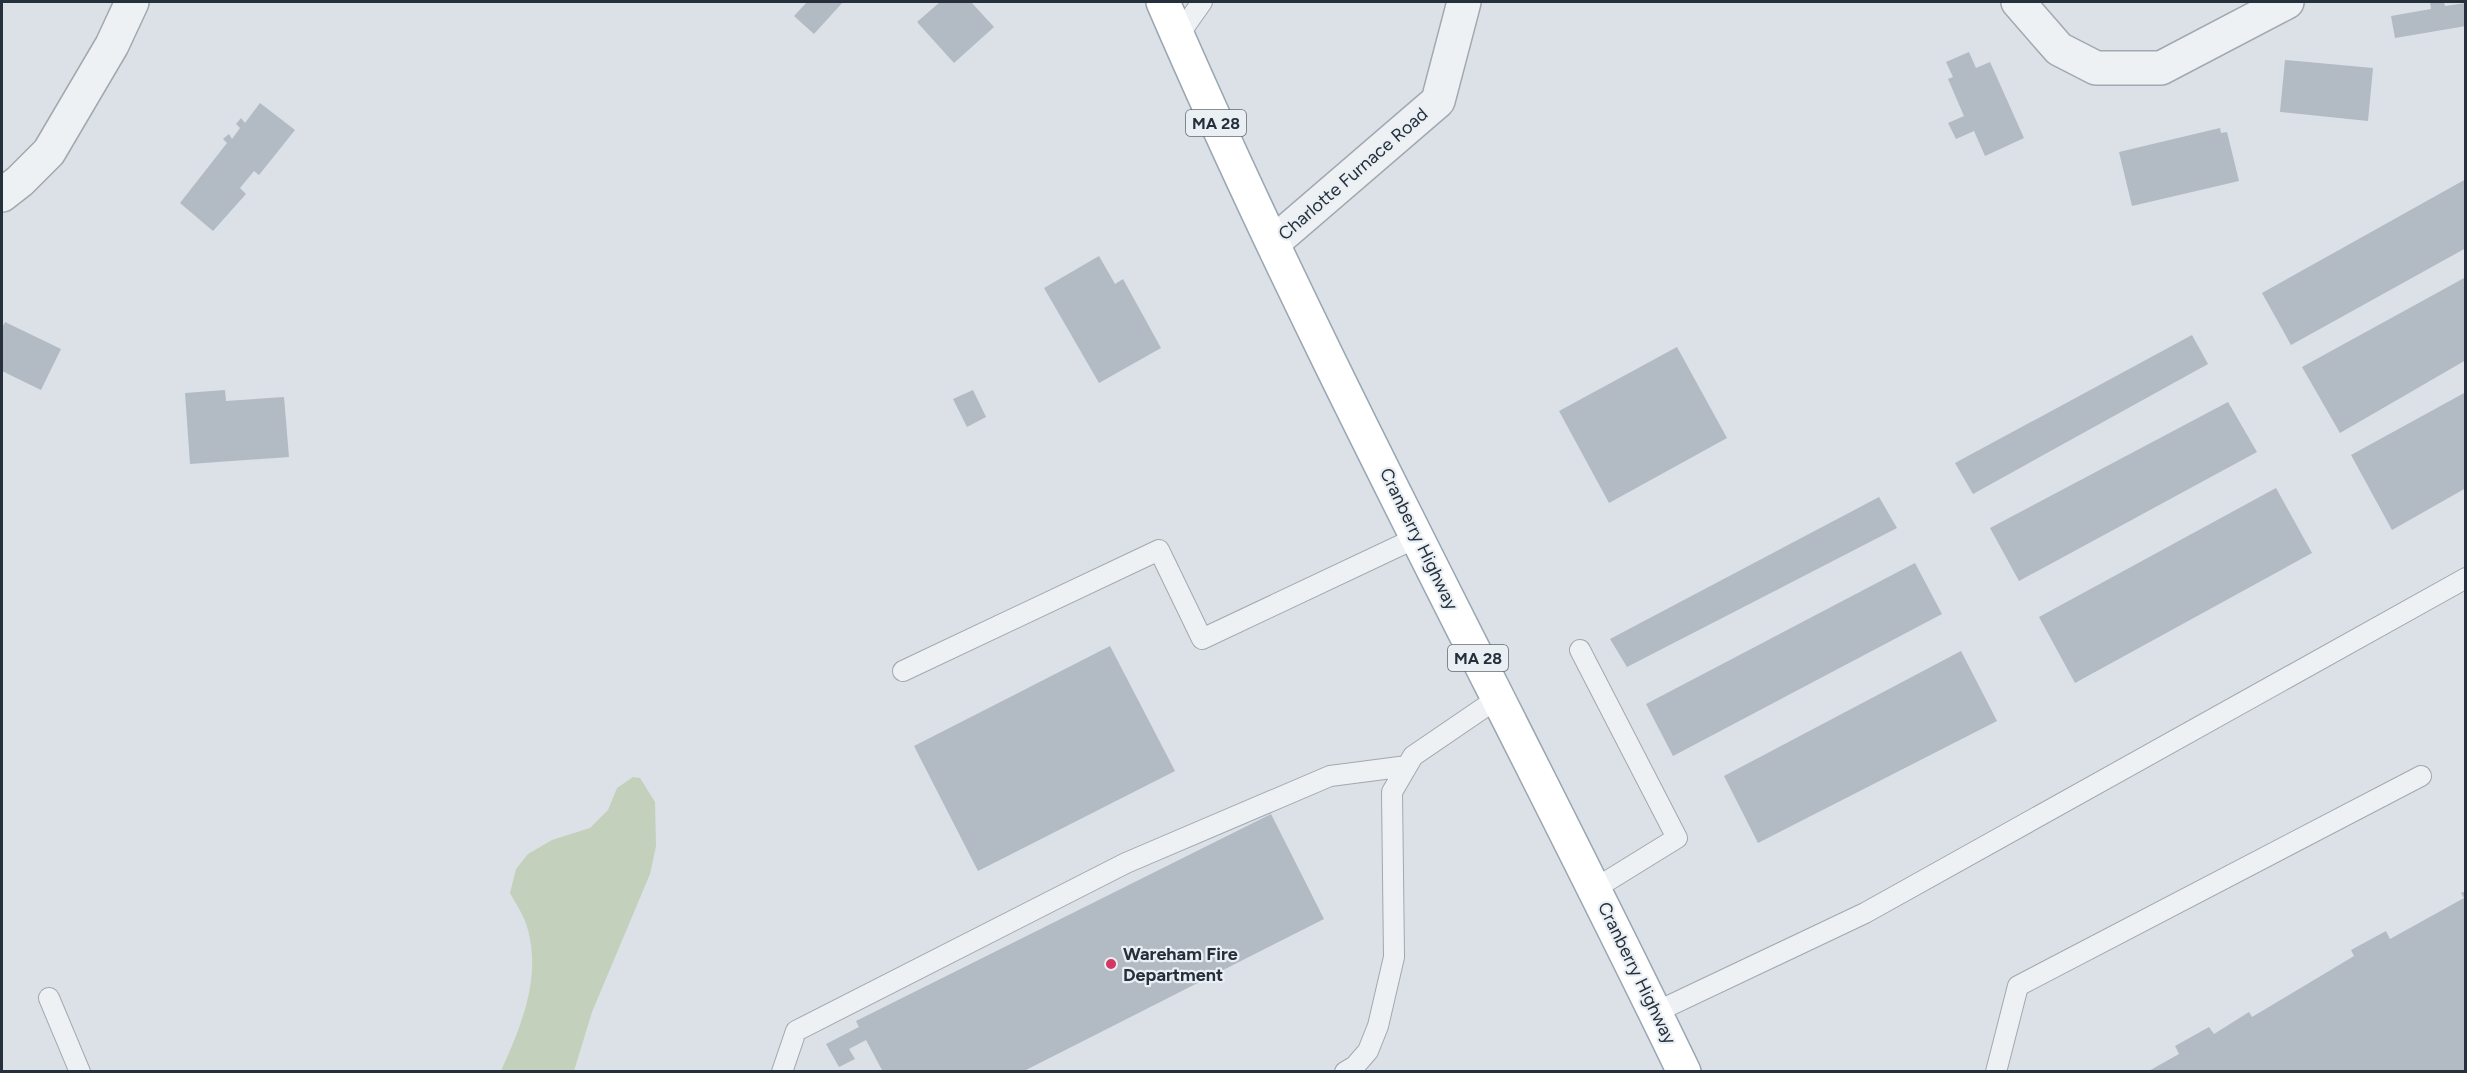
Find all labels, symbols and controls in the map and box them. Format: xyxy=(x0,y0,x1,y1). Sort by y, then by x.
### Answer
street label: Charlotte Furnace Road xyxy=(1274,103,1432,245)
road number: MA 28 xyxy=(1186,110,1246,136)
street label: Cranberry Highway xyxy=(1375,464,1463,614)
road number: MA 28 xyxy=(1448,645,1508,671)
street label: Cranberry Highway xyxy=(1593,898,1681,1048)
place label: Wareham Fire Department xyxy=(1123,943,1238,986)
marker: Wareham Fire Department xyxy=(1104,957,1118,971)

